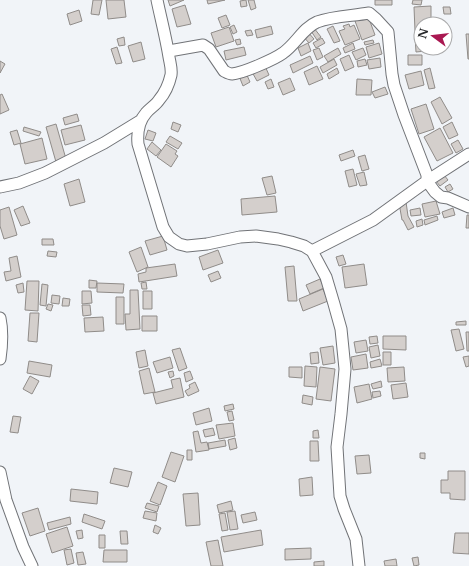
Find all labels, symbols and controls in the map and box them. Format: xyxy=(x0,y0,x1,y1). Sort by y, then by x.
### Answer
north arrow xyxy=(413,16,453,56)
text: N xyxy=(415,26,432,40)

